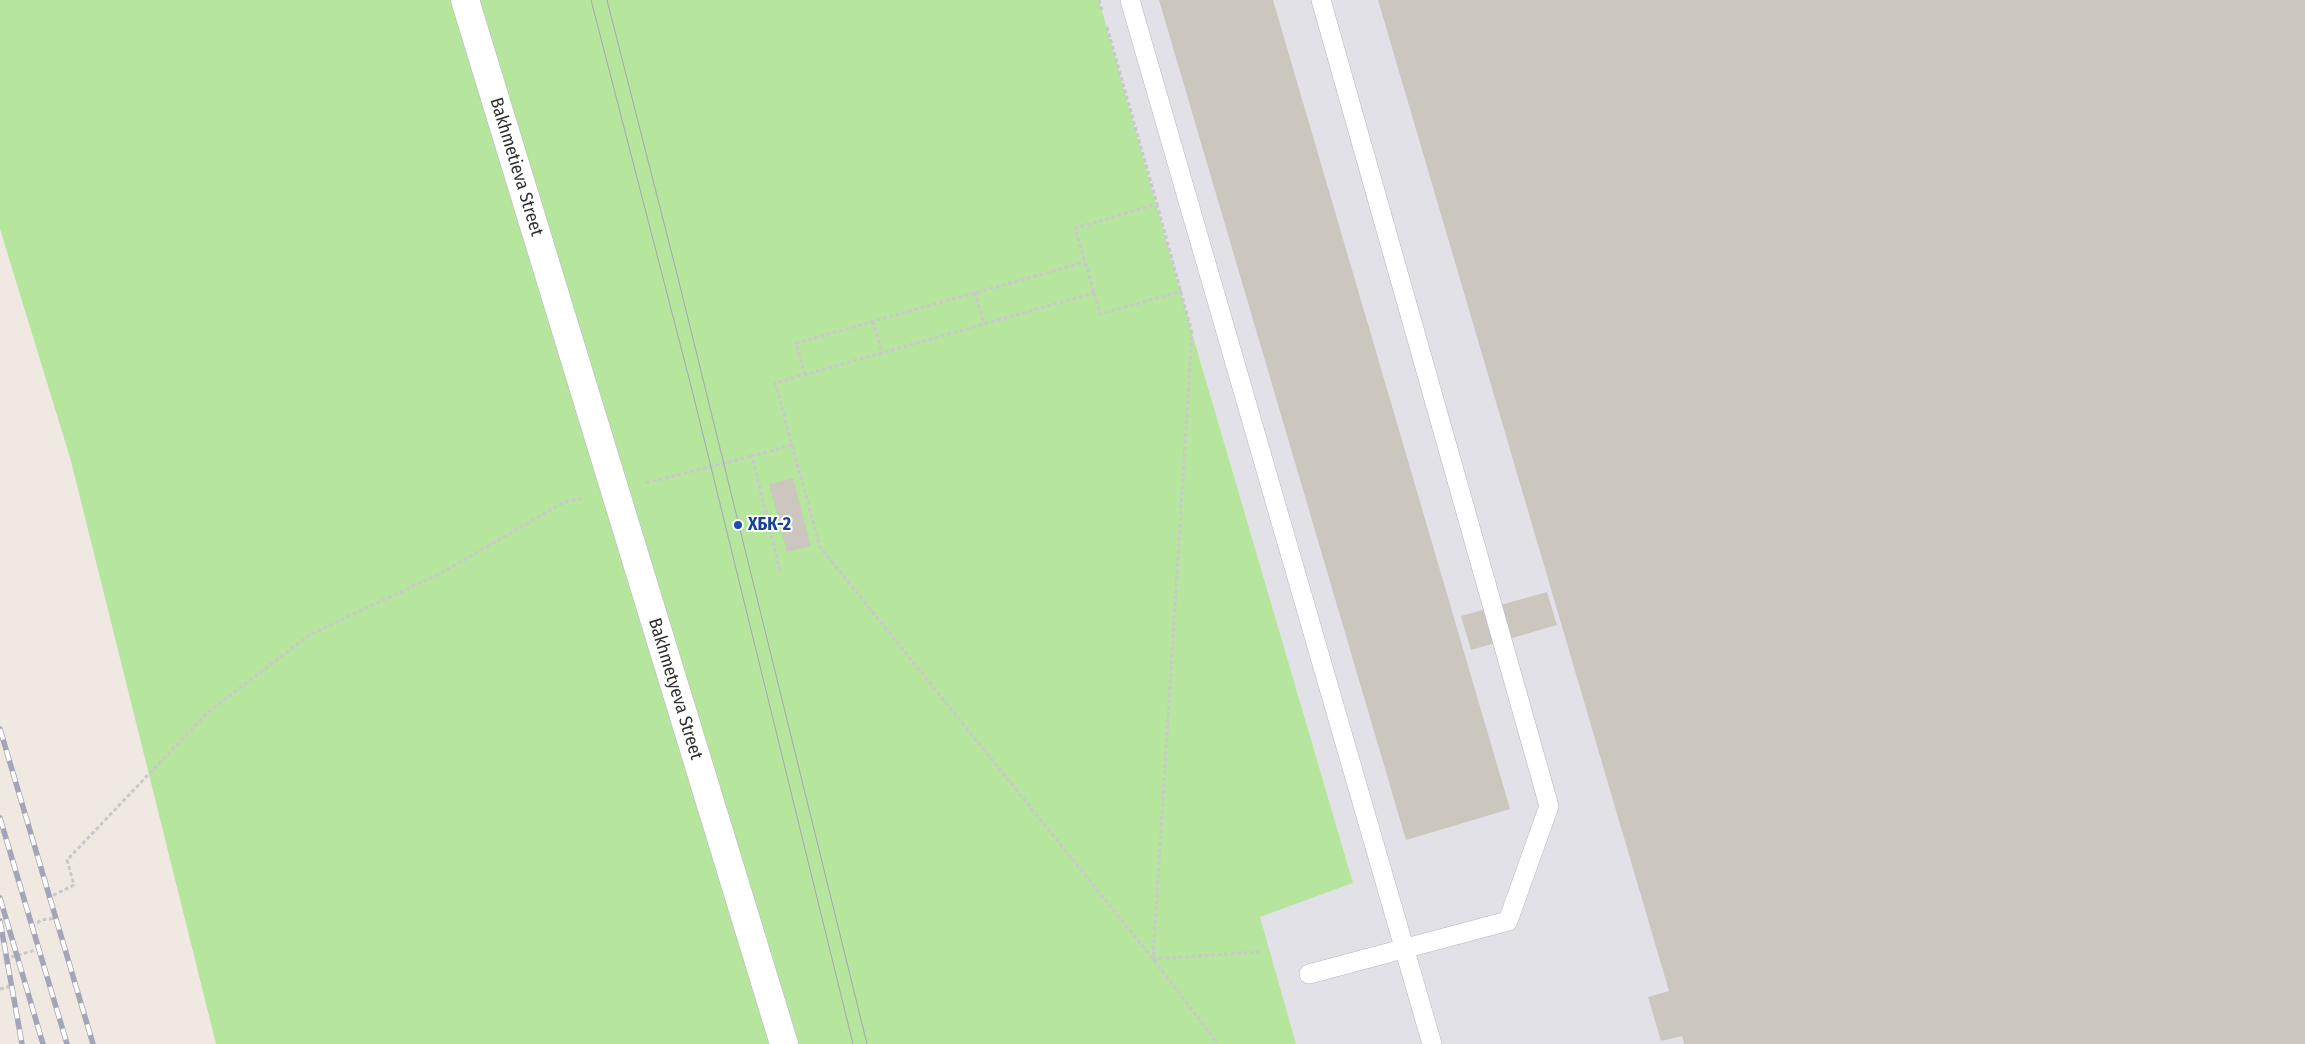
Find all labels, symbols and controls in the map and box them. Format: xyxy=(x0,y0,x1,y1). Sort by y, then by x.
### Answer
street label: Bakhmetieva Street xyxy=(485,95,547,239)
place label: ХБК-2 xyxy=(748,514,791,536)
marker: ХБК-2 xyxy=(732,519,744,531)
street label: Bakhmetyeva Street xyxy=(643,616,707,762)

